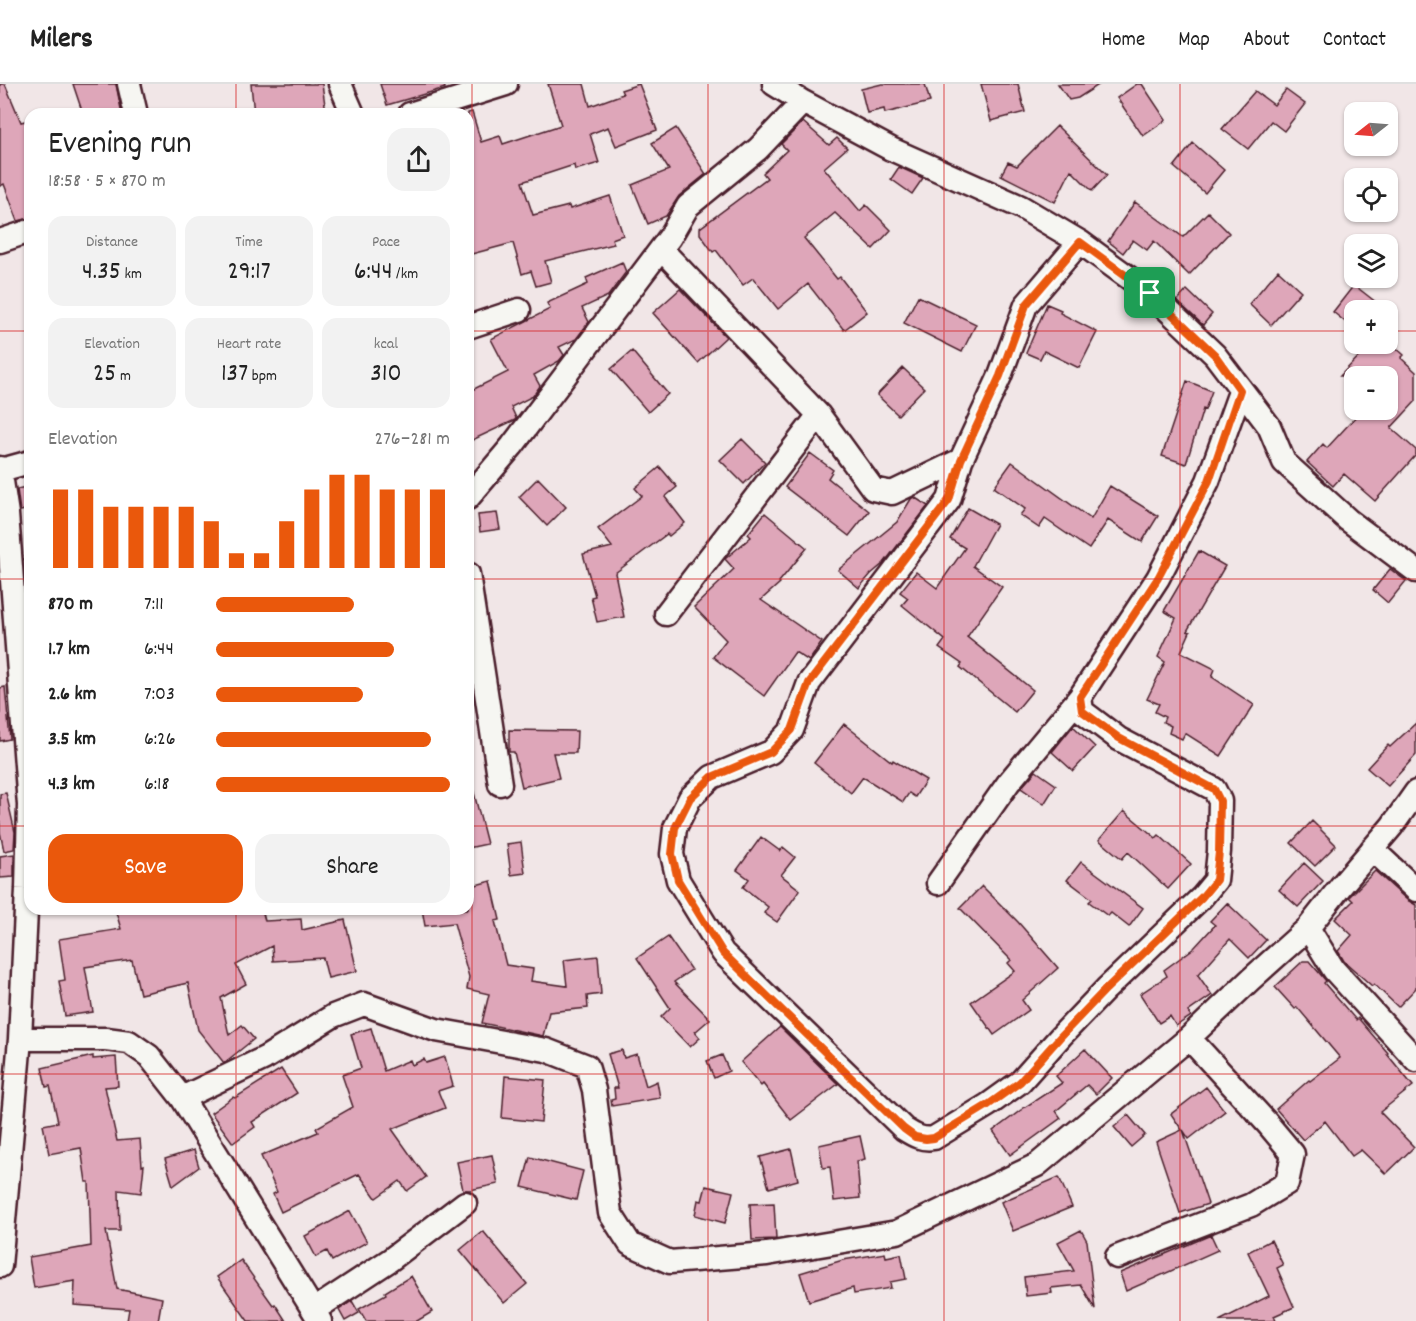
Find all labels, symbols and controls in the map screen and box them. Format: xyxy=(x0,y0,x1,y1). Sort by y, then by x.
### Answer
text: Milers xyxy=(30,21,93,61)
text: Home xyxy=(1101,26,1145,56)
text: Map xyxy=(1178,26,1210,56)
text: About xyxy=(1243,26,1290,56)
text: Contact xyxy=(1323,26,1386,56)
north arrow xyxy=(1344,102,1398,156)
map controls xyxy=(1344,102,1398,420)
text: Evening run xyxy=(48,122,192,169)
button: share xyxy=(387,128,450,191)
text: 18:58 · 5 × 870 m xyxy=(48,168,166,196)
button: locate xyxy=(1344,168,1398,222)
text: Distance xyxy=(86,231,138,254)
text: Time xyxy=(235,231,263,254)
text: Pace xyxy=(372,231,400,254)
button: layers xyxy=(1344,234,1398,288)
text: 4.35 xyxy=(82,254,121,291)
text: 29:17 xyxy=(227,254,271,291)
text: 6:44 xyxy=(354,254,392,291)
text: km xyxy=(121,263,142,286)
text: /km xyxy=(392,263,418,286)
pin xyxy=(1124,267,1175,318)
icon: arrive xyxy=(1133,276,1166,309)
button: + xyxy=(1344,300,1398,354)
text: Elevation xyxy=(84,333,140,356)
text: Heart rate xyxy=(217,333,281,356)
text: kcal xyxy=(374,333,398,356)
text: 25 xyxy=(93,356,116,393)
text: 137 xyxy=(221,356,248,393)
text: 310 xyxy=(370,356,402,393)
text: m xyxy=(116,365,131,388)
text: bpm xyxy=(248,365,277,388)
button: − xyxy=(1344,366,1398,420)
text: Elevation xyxy=(48,426,118,454)
text: 276–281 m xyxy=(374,426,450,454)
text: 870 m xyxy=(48,591,93,619)
text: 7:11 xyxy=(144,591,164,619)
text: 1.7 km xyxy=(48,636,90,664)
text: 6:44 xyxy=(144,636,174,664)
text: 2.6 km xyxy=(48,681,96,709)
text: 7:03 xyxy=(144,681,175,709)
text: 3.5 km xyxy=(48,726,96,754)
text: 6:26 xyxy=(144,726,176,754)
text: 4.3 km xyxy=(48,771,95,799)
text: 6:18 xyxy=(144,771,170,799)
button: Save xyxy=(48,834,243,903)
button: Share xyxy=(255,834,450,903)

